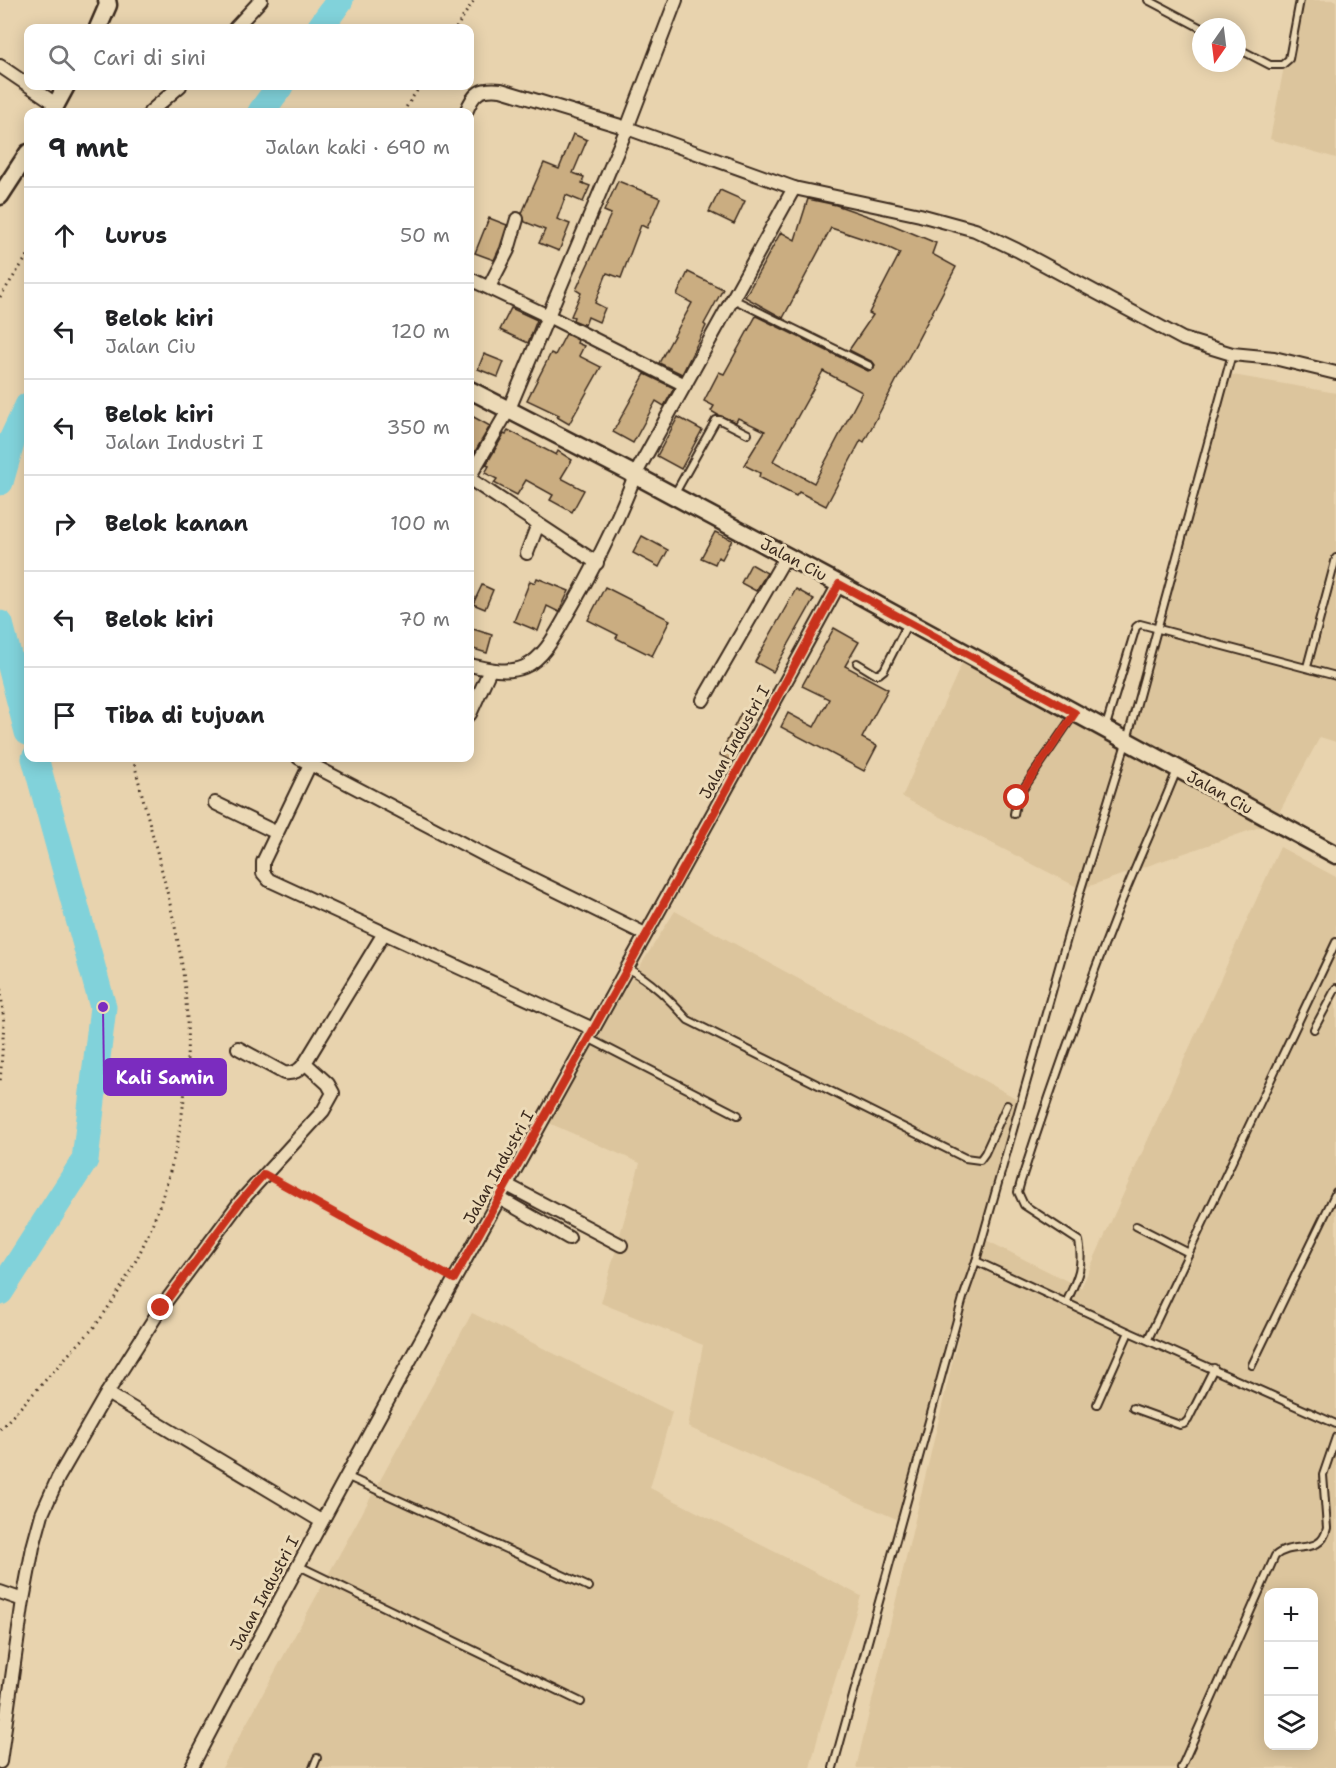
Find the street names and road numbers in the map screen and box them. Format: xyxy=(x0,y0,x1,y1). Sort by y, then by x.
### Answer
street label: Jalan Ciu xyxy=(757,533,831,586)
street label: Jalan Industri I xyxy=(695,682,774,803)
street label: Jalan Ciu xyxy=(1183,766,1257,819)
street label: Jalan Industri I xyxy=(459,1107,538,1228)
street label: Jalan Industri I xyxy=(225,1532,304,1654)

